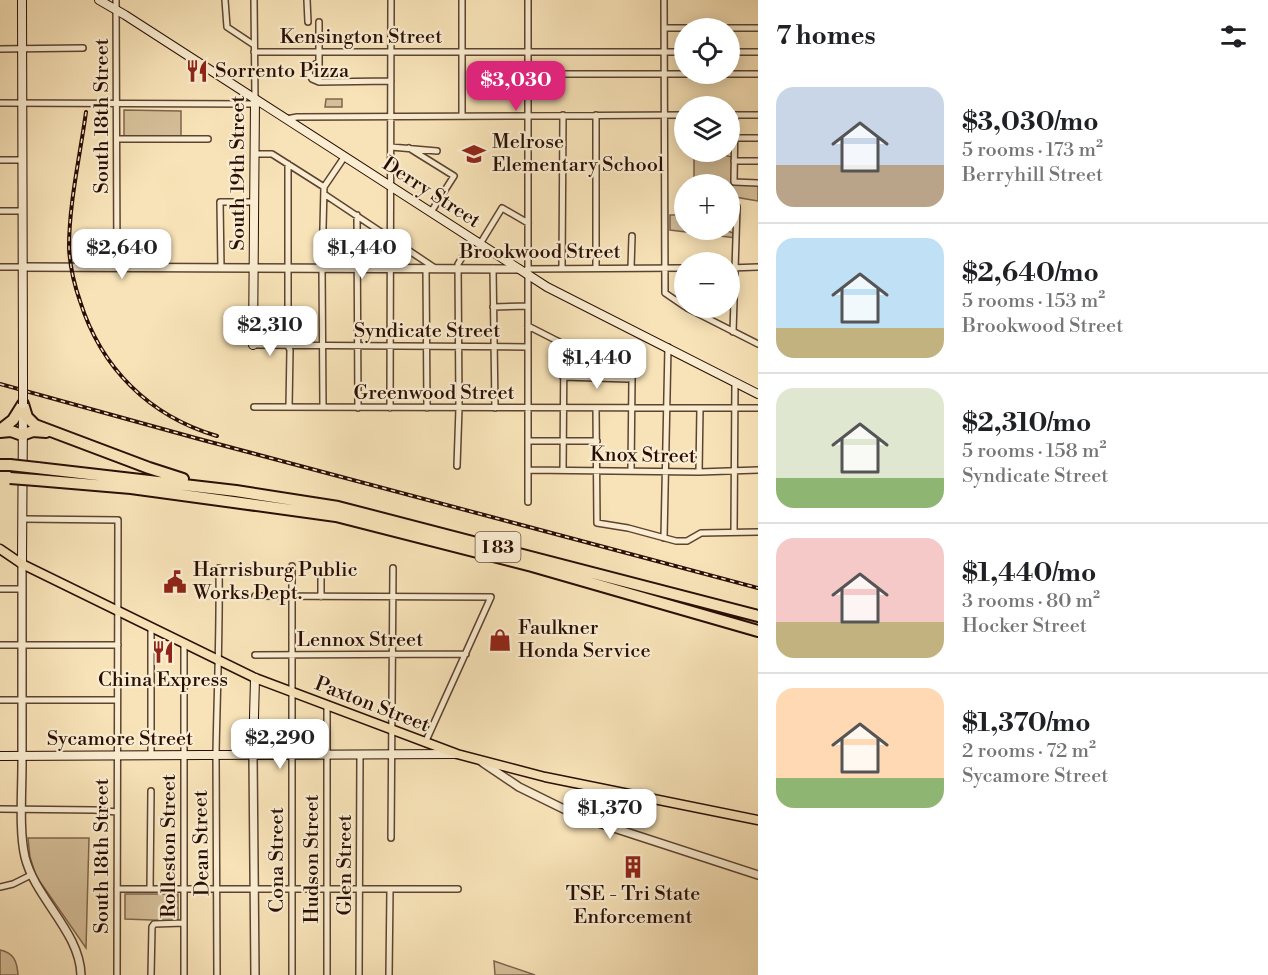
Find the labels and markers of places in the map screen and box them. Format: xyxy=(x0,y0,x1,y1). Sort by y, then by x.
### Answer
restaurant icon: Sorrento Pizza xyxy=(184,58,210,84)
place label: Sorrento Pizza xyxy=(215,59,350,84)
pin: $3,030 xyxy=(467,61,565,112)
place label: Melrose Elementary School xyxy=(492,130,664,178)
school or university icon: Melrose Elementary School xyxy=(461,141,487,167)
pin: $2,640 xyxy=(73,229,171,280)
pin: $1,440 xyxy=(313,229,411,280)
pin: $2,310 xyxy=(221,306,319,357)
pin: $1,440 xyxy=(548,339,646,390)
place label: Harrisburg Public Works Dept. xyxy=(192,558,358,606)
public building icon: Harrisburg Public Works Dept. xyxy=(162,569,188,595)
place label: Faulkner Honda Service xyxy=(518,616,651,664)
shop icon: Faulkner Honda Service xyxy=(487,627,513,653)
restaurant icon: China Express xyxy=(150,639,176,665)
place label: China Express xyxy=(98,668,228,693)
pin: $2,290 xyxy=(231,719,329,770)
pin: $1,370 xyxy=(561,789,659,840)
building icon: TSE - Tri State Enforcement xyxy=(620,854,646,880)
place label: TSE - Tri State Enforcement xyxy=(566,882,700,930)

